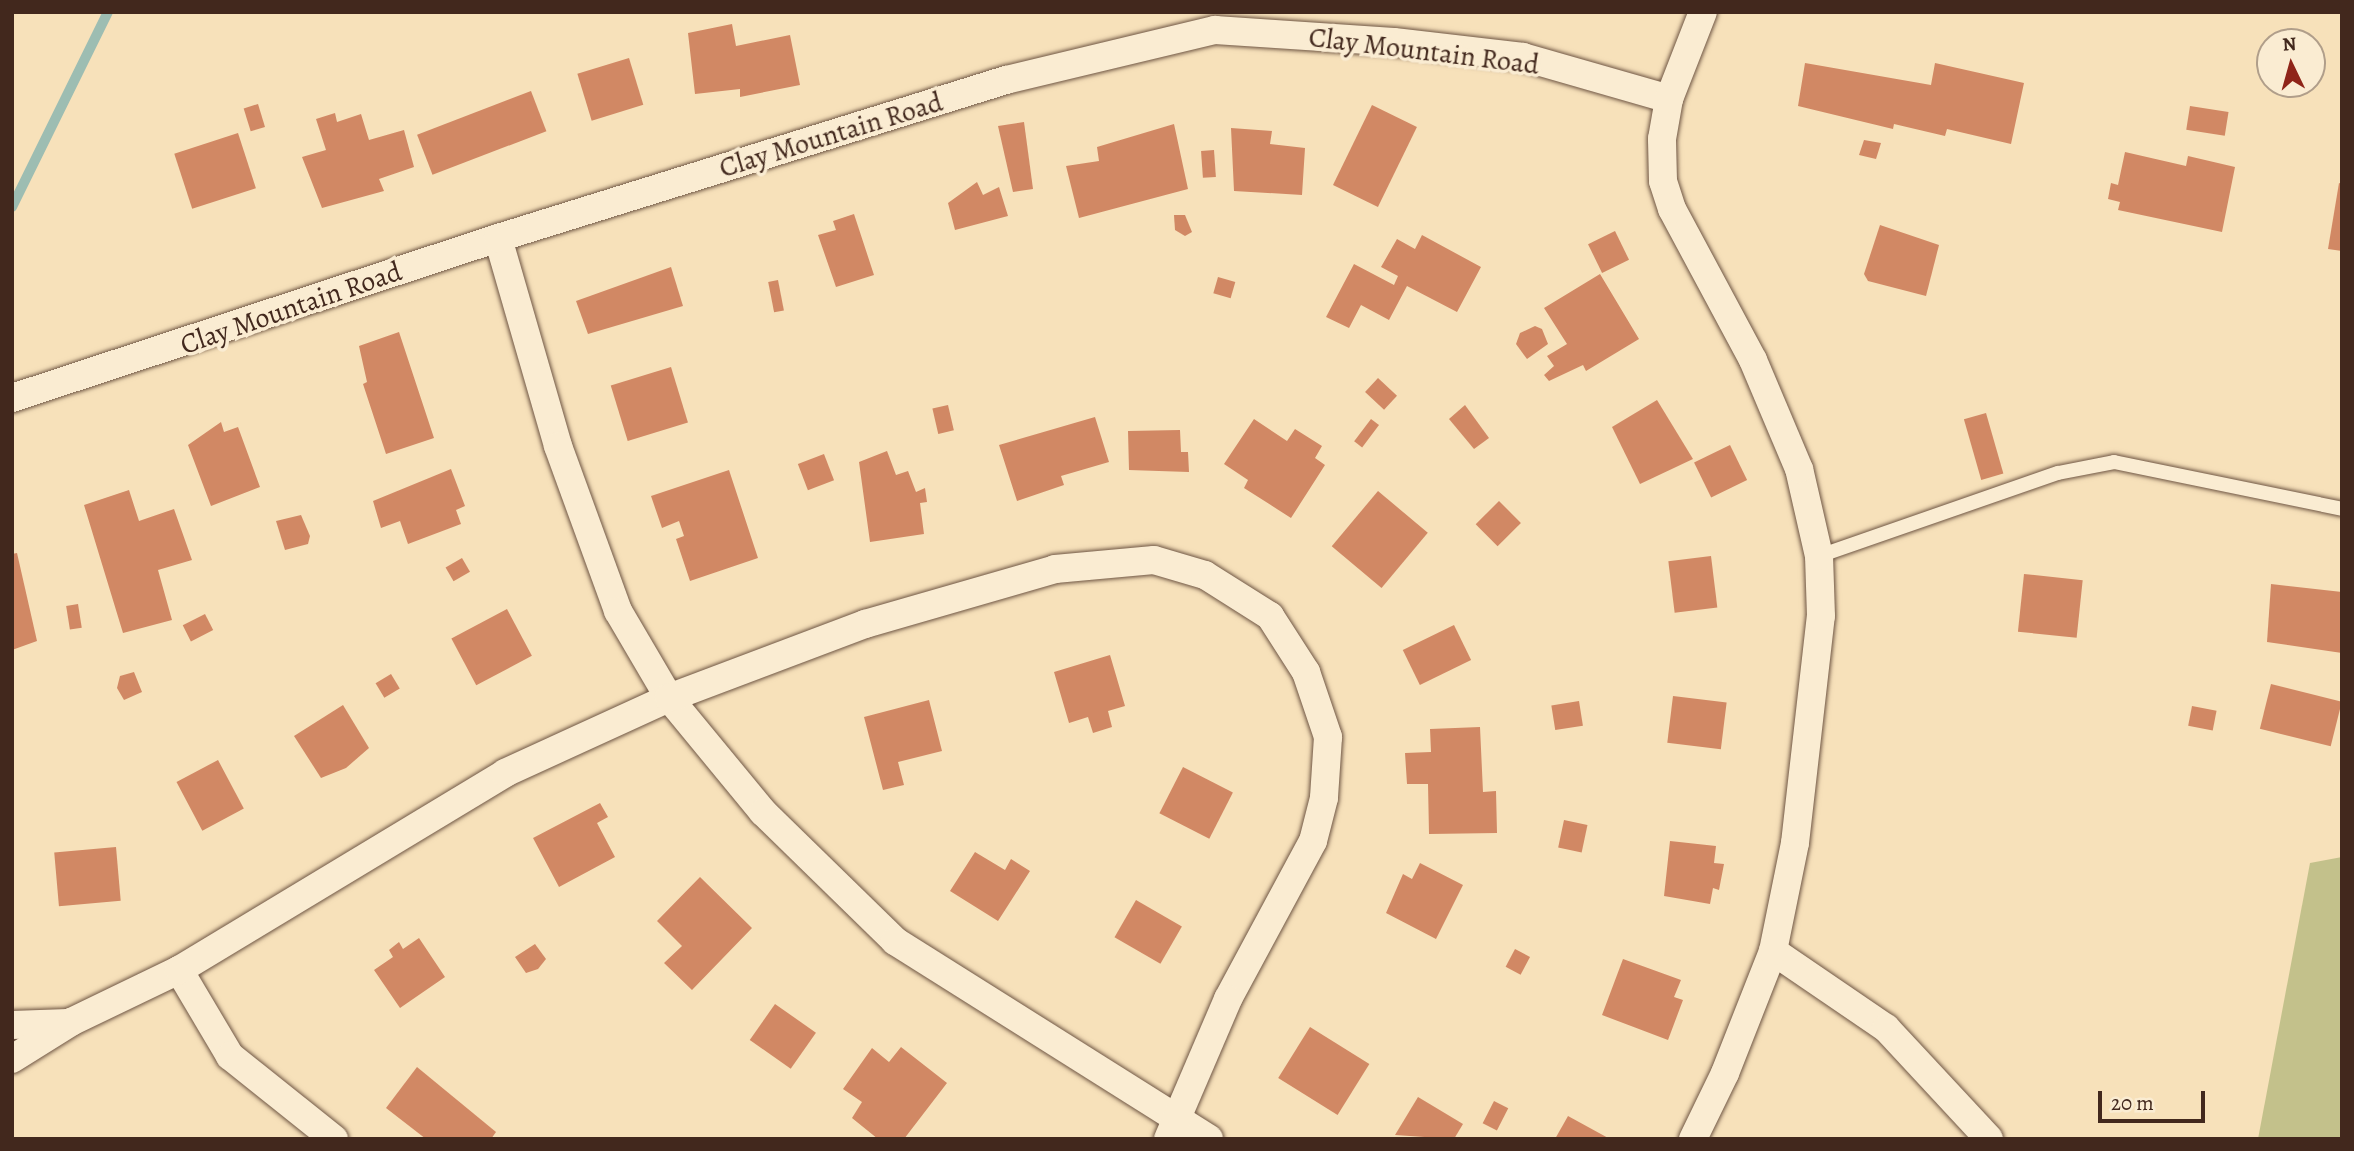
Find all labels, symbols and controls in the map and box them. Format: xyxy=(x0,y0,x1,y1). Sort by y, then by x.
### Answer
street label: Clay Mountain Road xyxy=(1307,20,1541,82)
north arrow xyxy=(2256,28,2326,98)
text: N xyxy=(2281,31,2297,58)
street label: Clay Mountain Road xyxy=(715,85,947,185)
street label: Clay Mountain Road xyxy=(176,254,406,362)
scale bar xyxy=(2102,1078,2209,1122)
text: 20 m xyxy=(2111,1089,2154,1117)

